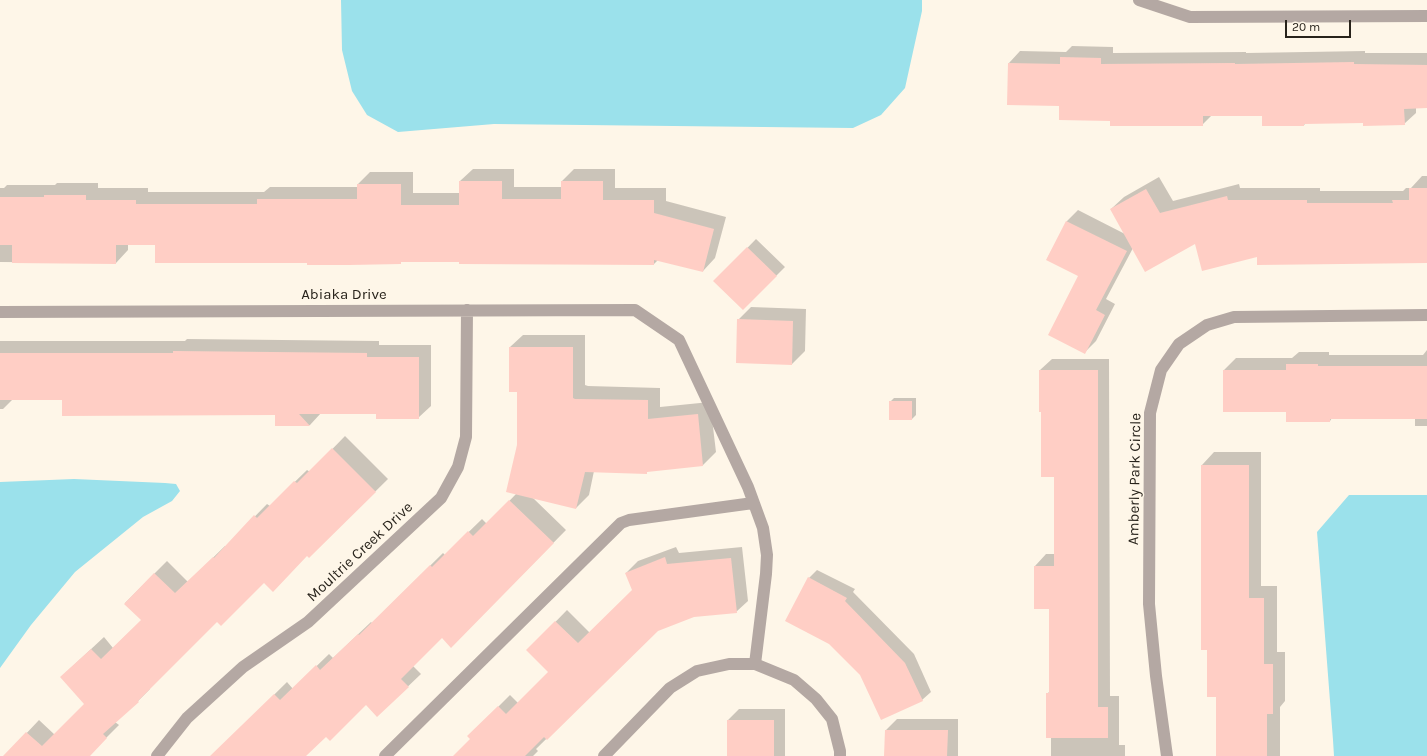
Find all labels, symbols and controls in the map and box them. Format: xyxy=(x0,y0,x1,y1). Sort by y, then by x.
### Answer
scale bar xyxy=(1287,12,1353,38)
text: 20 m xyxy=(1292,20,1320,34)
street label: Abiaka Drive xyxy=(301,286,387,304)
street label: Amberly Park Circle xyxy=(1125,413,1145,545)
street label: Moultrie Creek Drive xyxy=(303,498,417,606)

